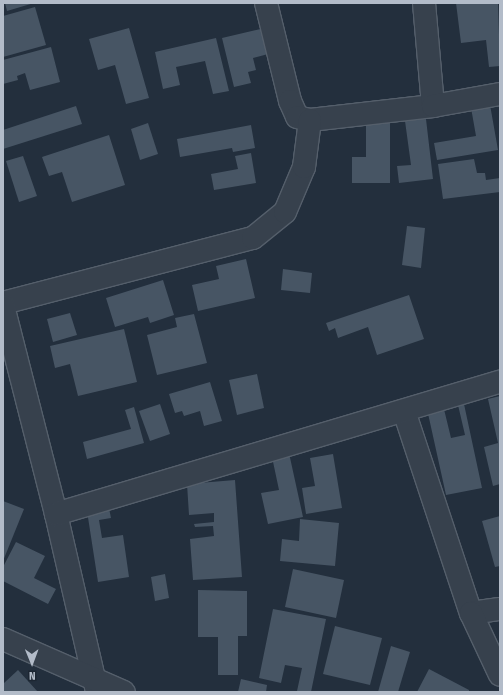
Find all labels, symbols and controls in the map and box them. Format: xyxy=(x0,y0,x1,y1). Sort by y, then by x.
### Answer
north arrow xyxy=(12,643,52,683)
text: N xyxy=(29,669,36,682)

